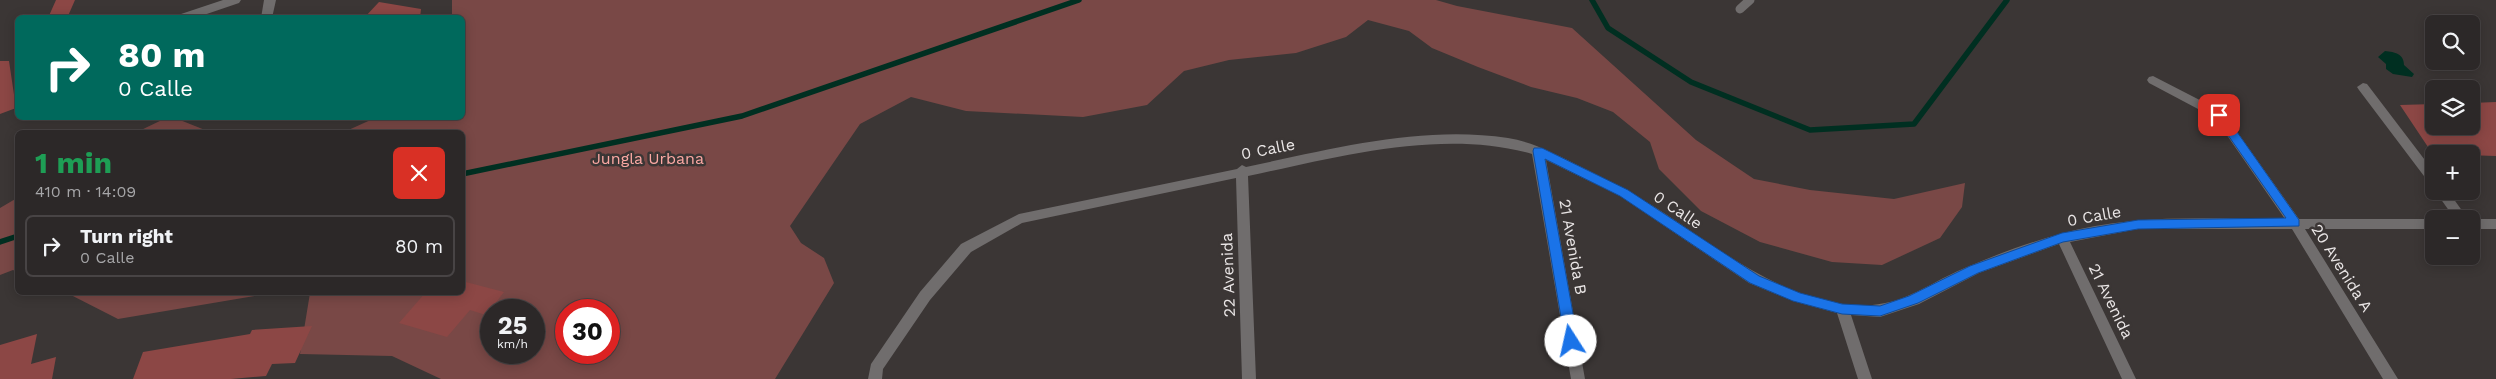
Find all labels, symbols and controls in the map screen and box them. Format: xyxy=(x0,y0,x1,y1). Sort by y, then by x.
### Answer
map controls xyxy=(2425,15,2480,265)
button: search xyxy=(2425,15,2480,70)
text: 80 m xyxy=(118,34,205,76)
icon: right xyxy=(35,35,100,100)
text: 0 Calle xyxy=(118,76,193,101)
button: layers xyxy=(2425,80,2480,135)
pin xyxy=(2198,94,2240,136)
icon: arrive xyxy=(2205,101,2233,129)
street label: 0 Calle xyxy=(1239,134,1297,164)
text: 1 min xyxy=(35,145,112,180)
button: + xyxy=(2425,145,2480,200)
button: close xyxy=(393,147,445,199)
park label: Jungla Urbana xyxy=(592,149,704,168)
text: 410 m · 14:09 xyxy=(35,182,136,201)
street label: 0 Calle xyxy=(1650,187,1706,233)
street label: 21 Avenida B xyxy=(1555,198,1591,296)
street label: 0 Calle xyxy=(2066,202,2122,230)
button: − xyxy=(2425,210,2480,265)
street label: 20 Avenida A xyxy=(2307,221,2377,316)
text: Turn right xyxy=(80,225,173,248)
icon: right xyxy=(37,232,65,260)
street label: 22 Avenida xyxy=(1217,233,1239,317)
text: 80 m xyxy=(395,235,443,258)
text: 0 Calle xyxy=(80,248,134,267)
street label: 21 Avenida xyxy=(2085,260,2137,342)
speed limit sign: 30 xyxy=(555,299,620,364)
text: 25 xyxy=(498,311,527,340)
position arrow xyxy=(1544,314,1596,366)
text: km/h xyxy=(497,337,528,351)

